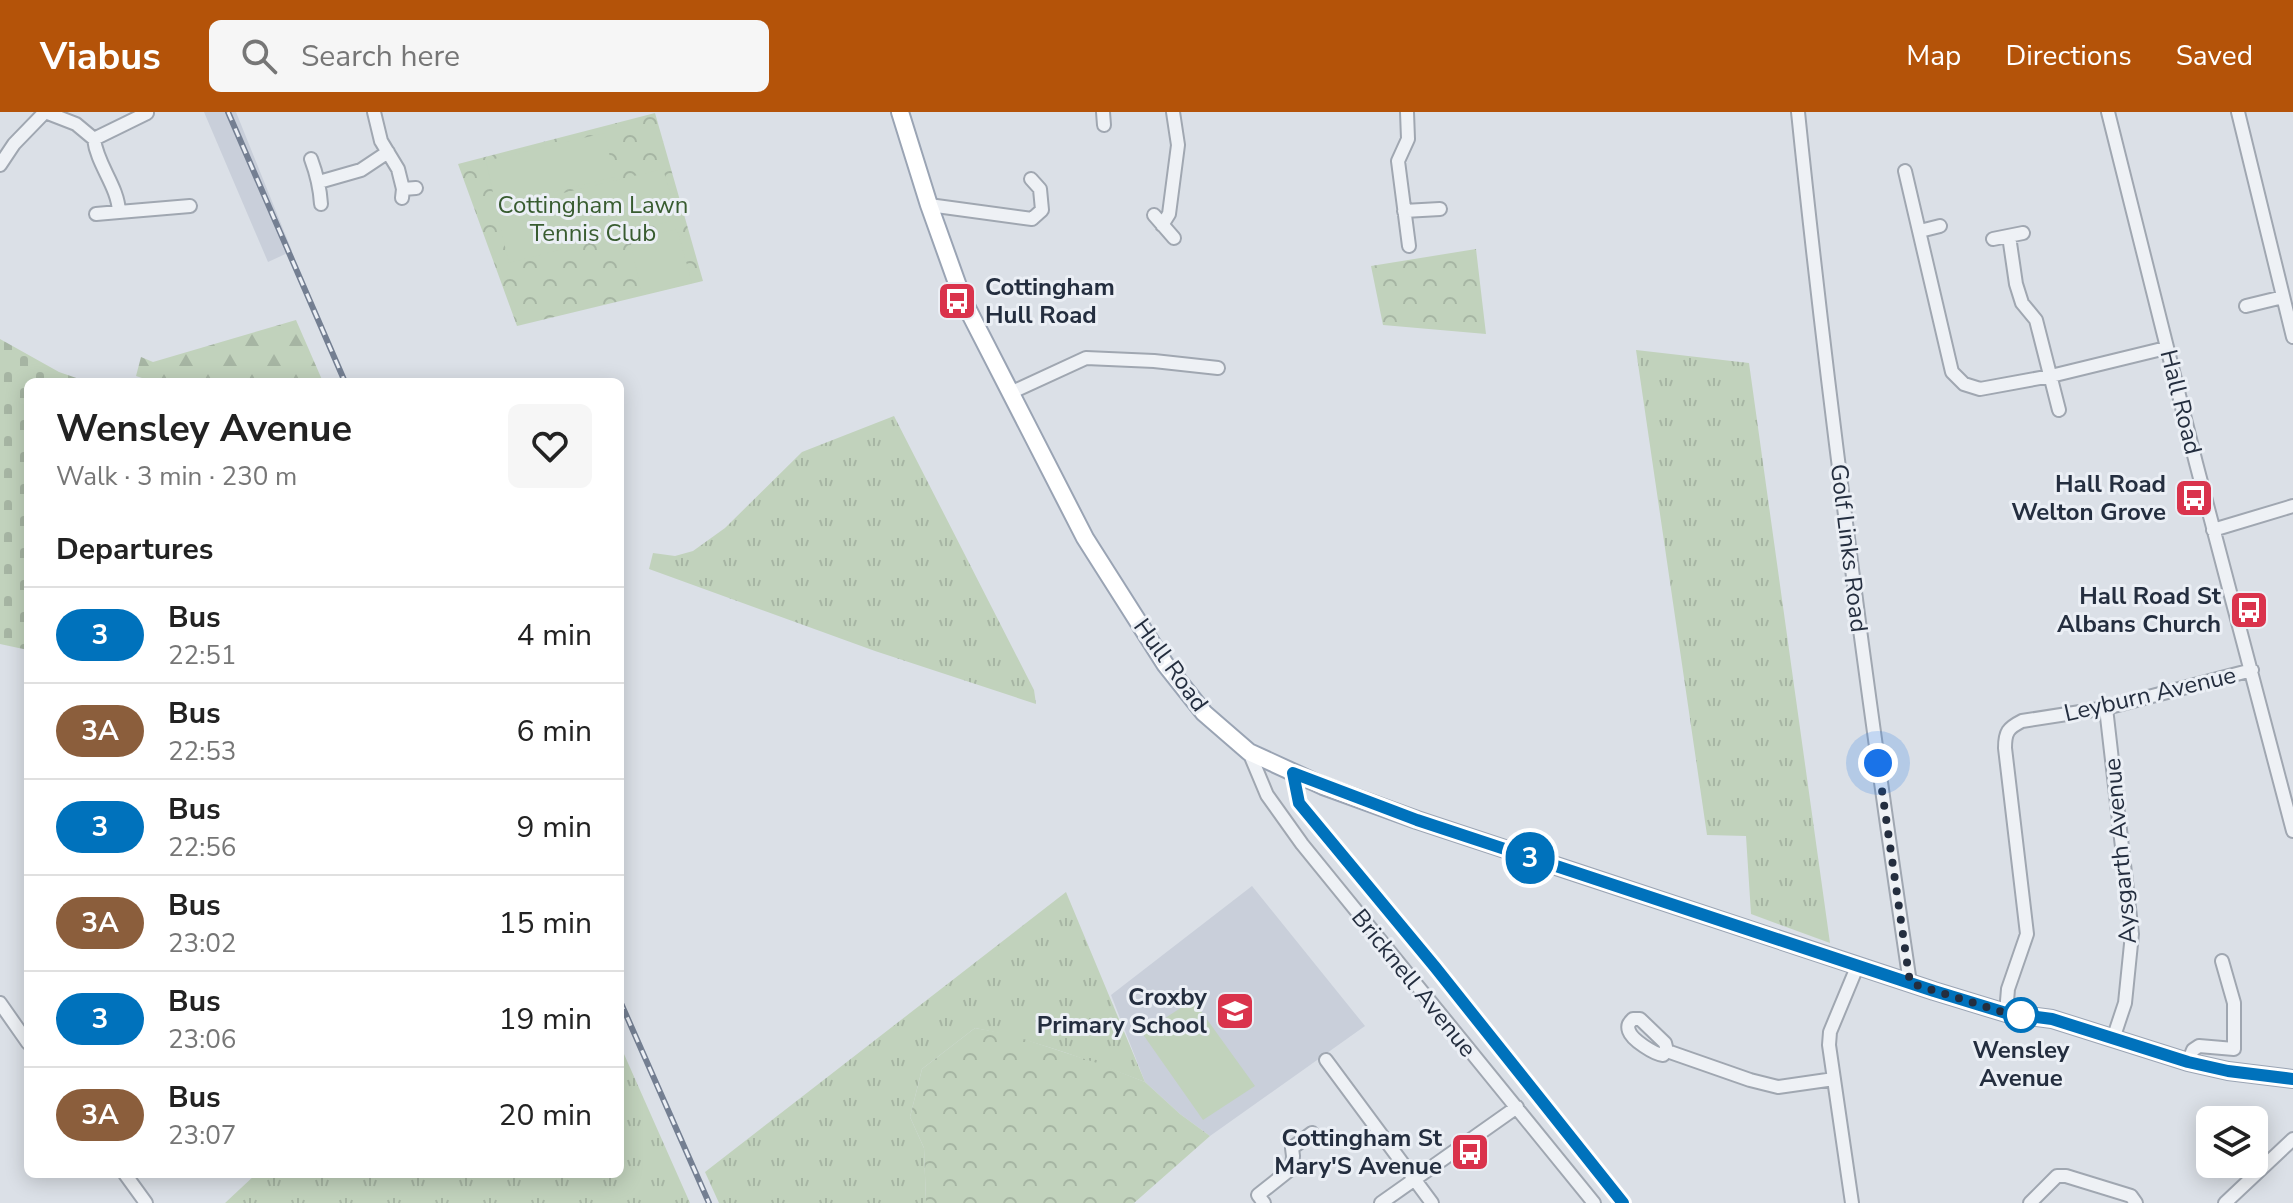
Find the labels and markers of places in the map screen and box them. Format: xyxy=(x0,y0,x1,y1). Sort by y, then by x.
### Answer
place label: Cottingham Hull Road xyxy=(985,271,1115,331)
bus stop icon: Cottingham Hull Road xyxy=(936,280,978,322)
place label: Hall Road Welton Grove xyxy=(2011,468,2166,528)
bus stop icon: Hall Road Welton Grove xyxy=(2173,477,2215,519)
place label: Hall Road St Albans Church xyxy=(2057,580,2222,640)
bus stop icon: Hall Road St Albans Church xyxy=(2228,589,2270,631)
place label: Croxby Primary School xyxy=(1037,981,1207,1041)
school or university icon: Croxby Primary School xyxy=(1214,990,1256,1032)
marker: Wensley Avenue xyxy=(2004,998,2038,1032)
place label: Wensley Avenue xyxy=(1973,1034,2070,1094)
place label: Cottingham St Mary'S Avenue xyxy=(1274,1122,1443,1182)
bus stop icon: Cottingham St Mary'S Avenue xyxy=(1449,1131,1491,1173)

